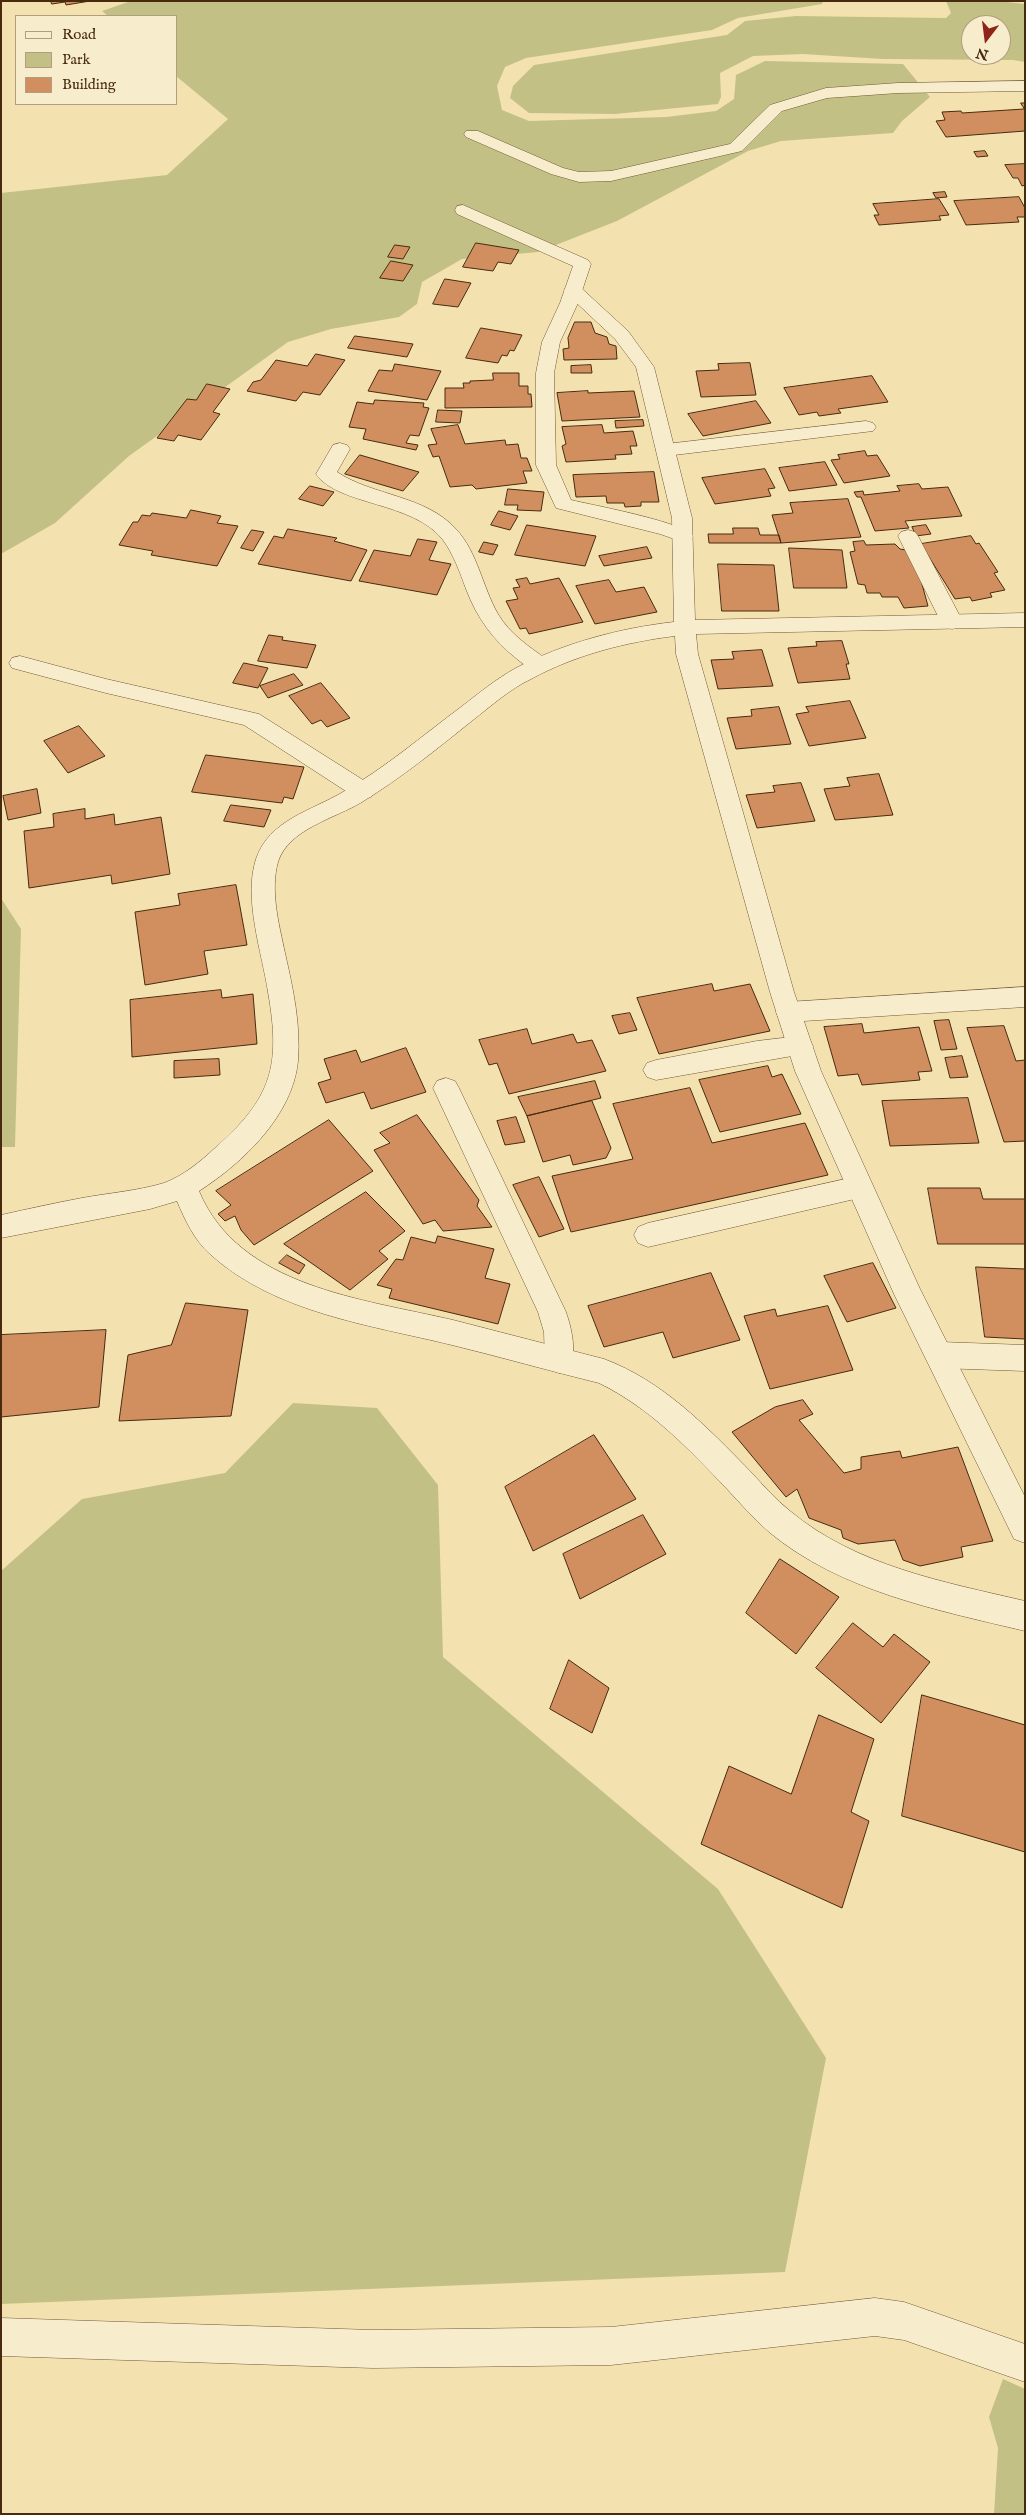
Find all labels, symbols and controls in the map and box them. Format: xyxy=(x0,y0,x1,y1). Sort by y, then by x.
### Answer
legend xyxy=(15,15,178,105)
north arrow xyxy=(961,15,1011,65)
text: Road xyxy=(62,25,96,44)
text: N xyxy=(974,43,991,64)
text: Park xyxy=(62,50,91,69)
text: Building xyxy=(62,75,116,94)

